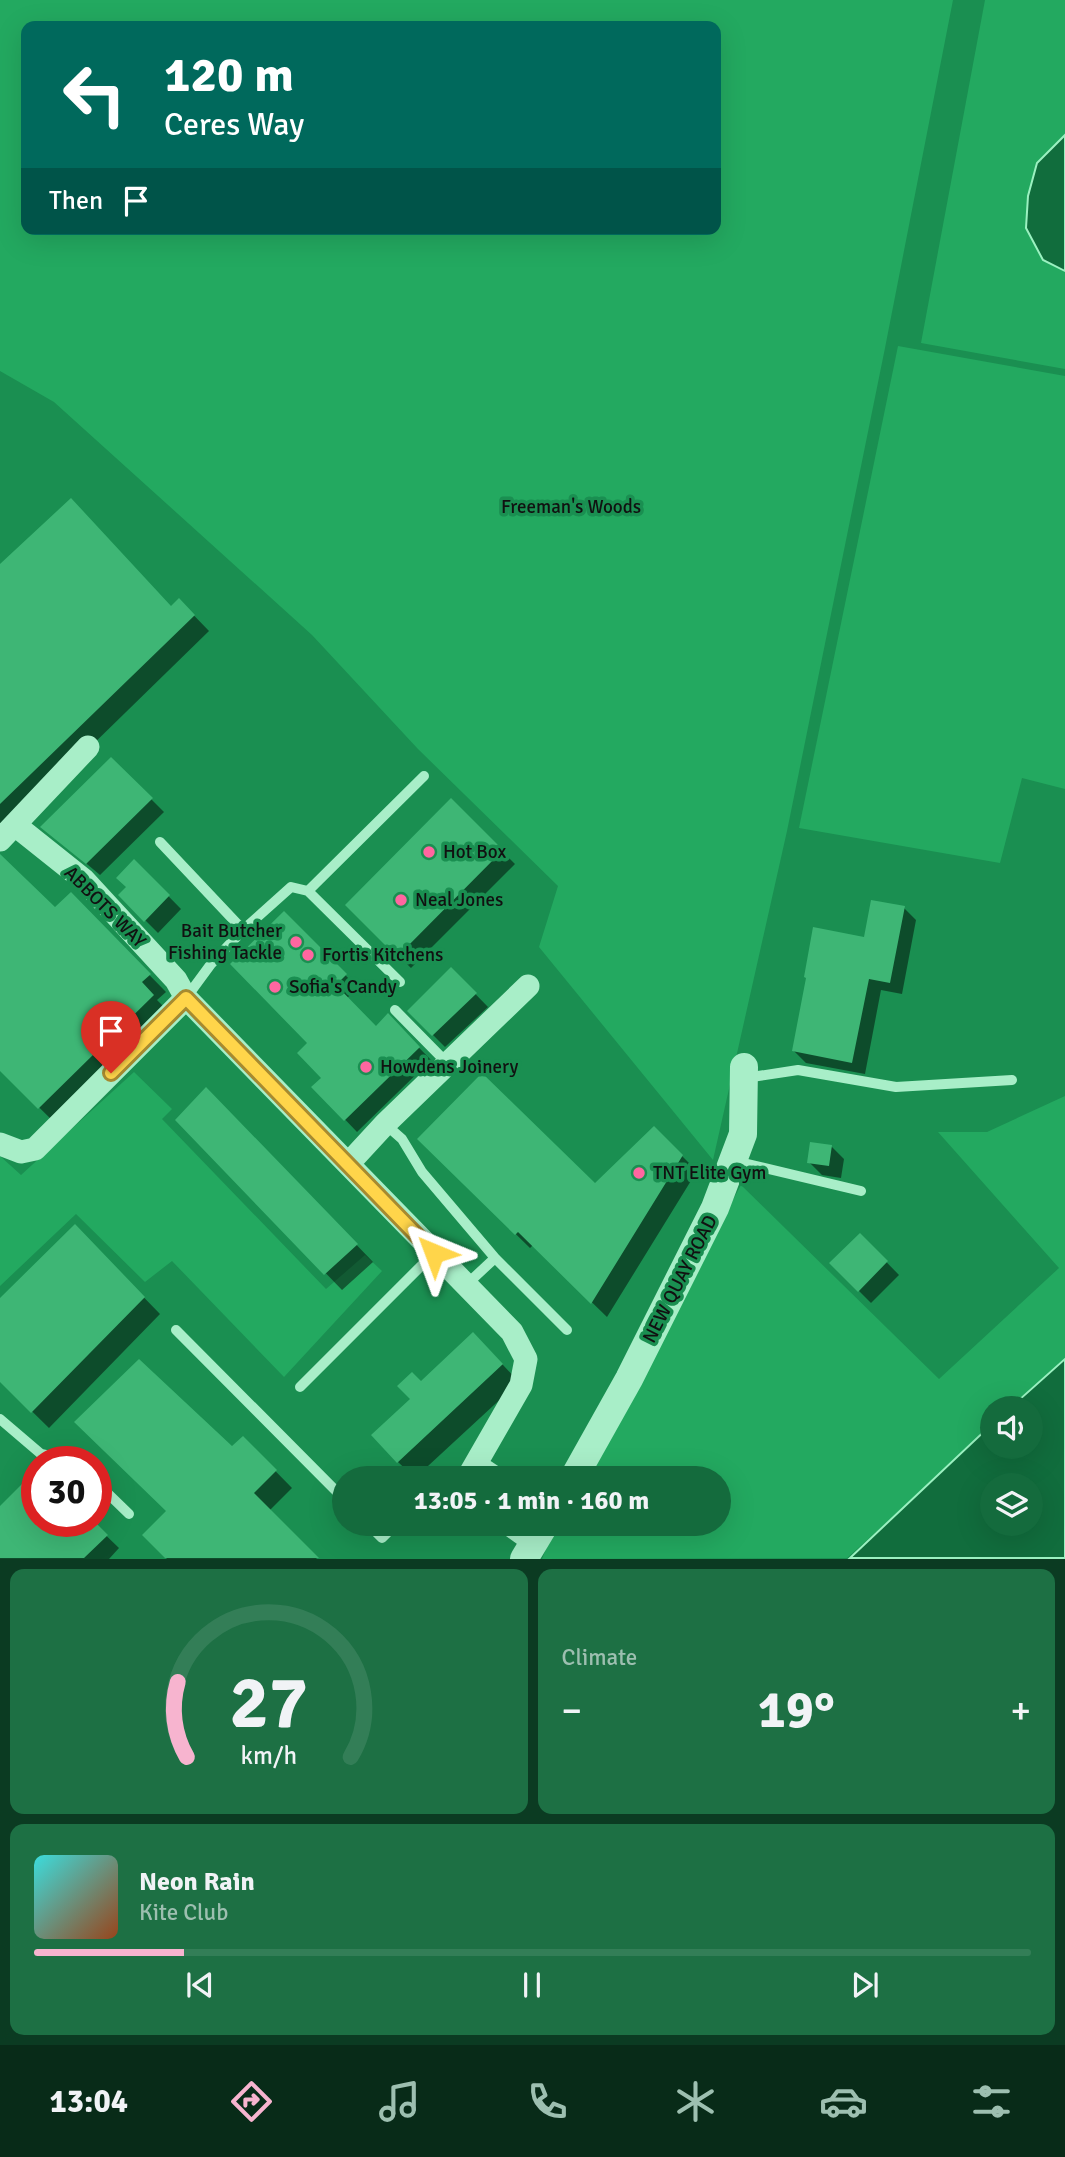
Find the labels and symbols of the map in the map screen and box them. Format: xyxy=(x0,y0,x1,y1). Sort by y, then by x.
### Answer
park label: Freeman's Woods xyxy=(501,495,641,519)
place label: Hot Box xyxy=(443,840,506,864)
marker: Hot Box xyxy=(421,844,437,860)
street label: ABBOTS WAY xyxy=(59,861,151,953)
place label: Neal Jones xyxy=(415,888,503,912)
marker: Neal Jones xyxy=(393,892,409,908)
place label: Bait Butcher Fishing Tackle xyxy=(168,919,282,965)
marker: Bait Butcher Fishing Tackle xyxy=(288,934,304,950)
place label: Fortis Kitchens xyxy=(322,943,443,967)
marker: Fortis Kitchens xyxy=(300,947,316,963)
place label: Sofia's Candy xyxy=(289,975,397,999)
marker: Sofia's Candy xyxy=(267,979,283,995)
pin xyxy=(81,1001,141,1073)
place label: Howdens Joinery xyxy=(380,1055,519,1079)
marker: Howdens Joinery xyxy=(358,1059,374,1075)
place label: TNT Elite Gym xyxy=(653,1161,766,1185)
marker: TNT Elite Gym xyxy=(631,1165,647,1181)
street label: NEW QUAY ROAD xyxy=(637,1211,723,1347)
position arrow xyxy=(397,1216,471,1290)
speed limit sign: 30 xyxy=(21,1446,112,1537)

